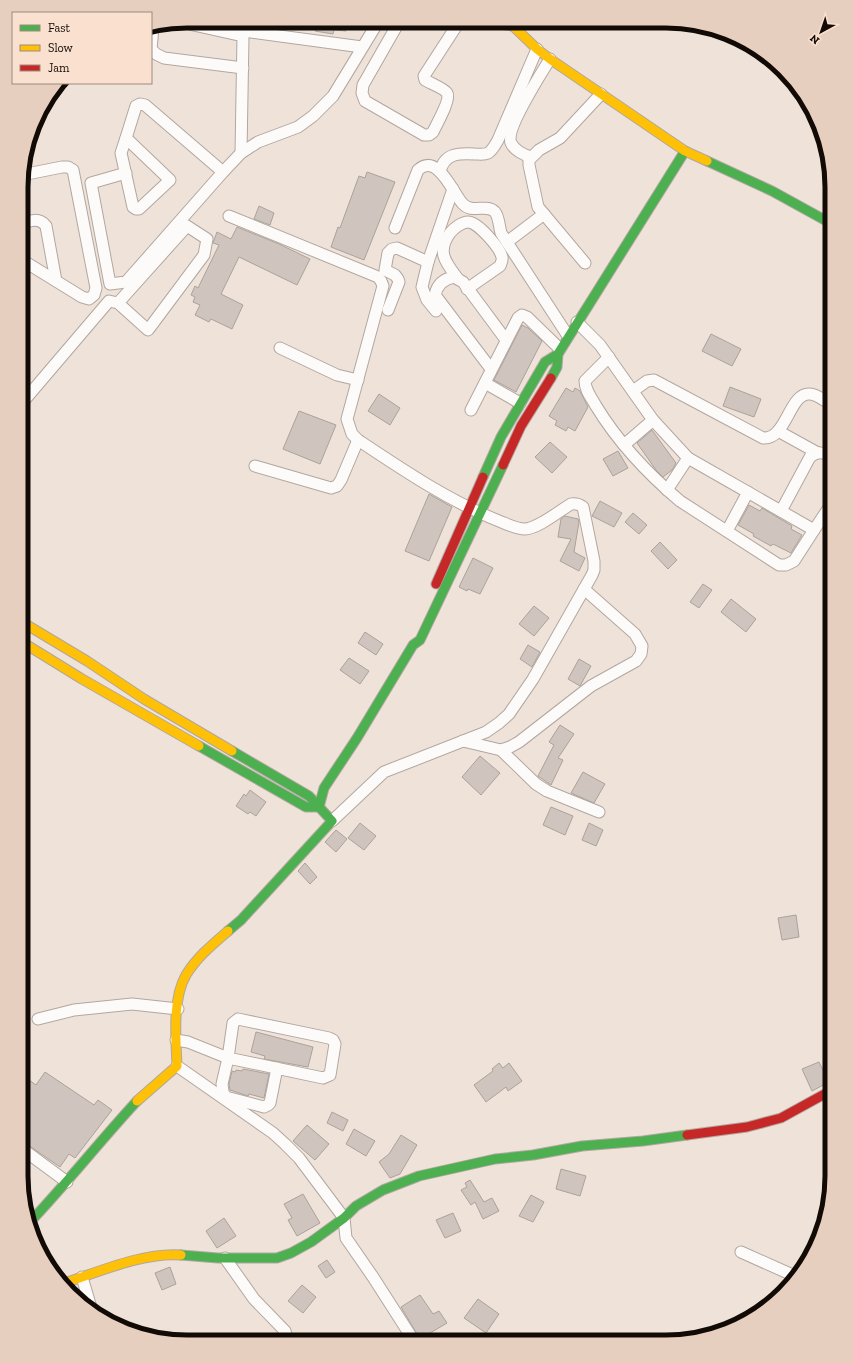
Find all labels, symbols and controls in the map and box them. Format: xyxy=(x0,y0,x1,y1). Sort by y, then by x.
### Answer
legend xyxy=(12,12,152,84)
north arrow xyxy=(801,12,841,52)
text: Fast xyxy=(48,21,71,35)
text: N xyxy=(807,31,822,47)
text: Slow xyxy=(48,41,74,55)
text: Jam xyxy=(48,61,70,75)

